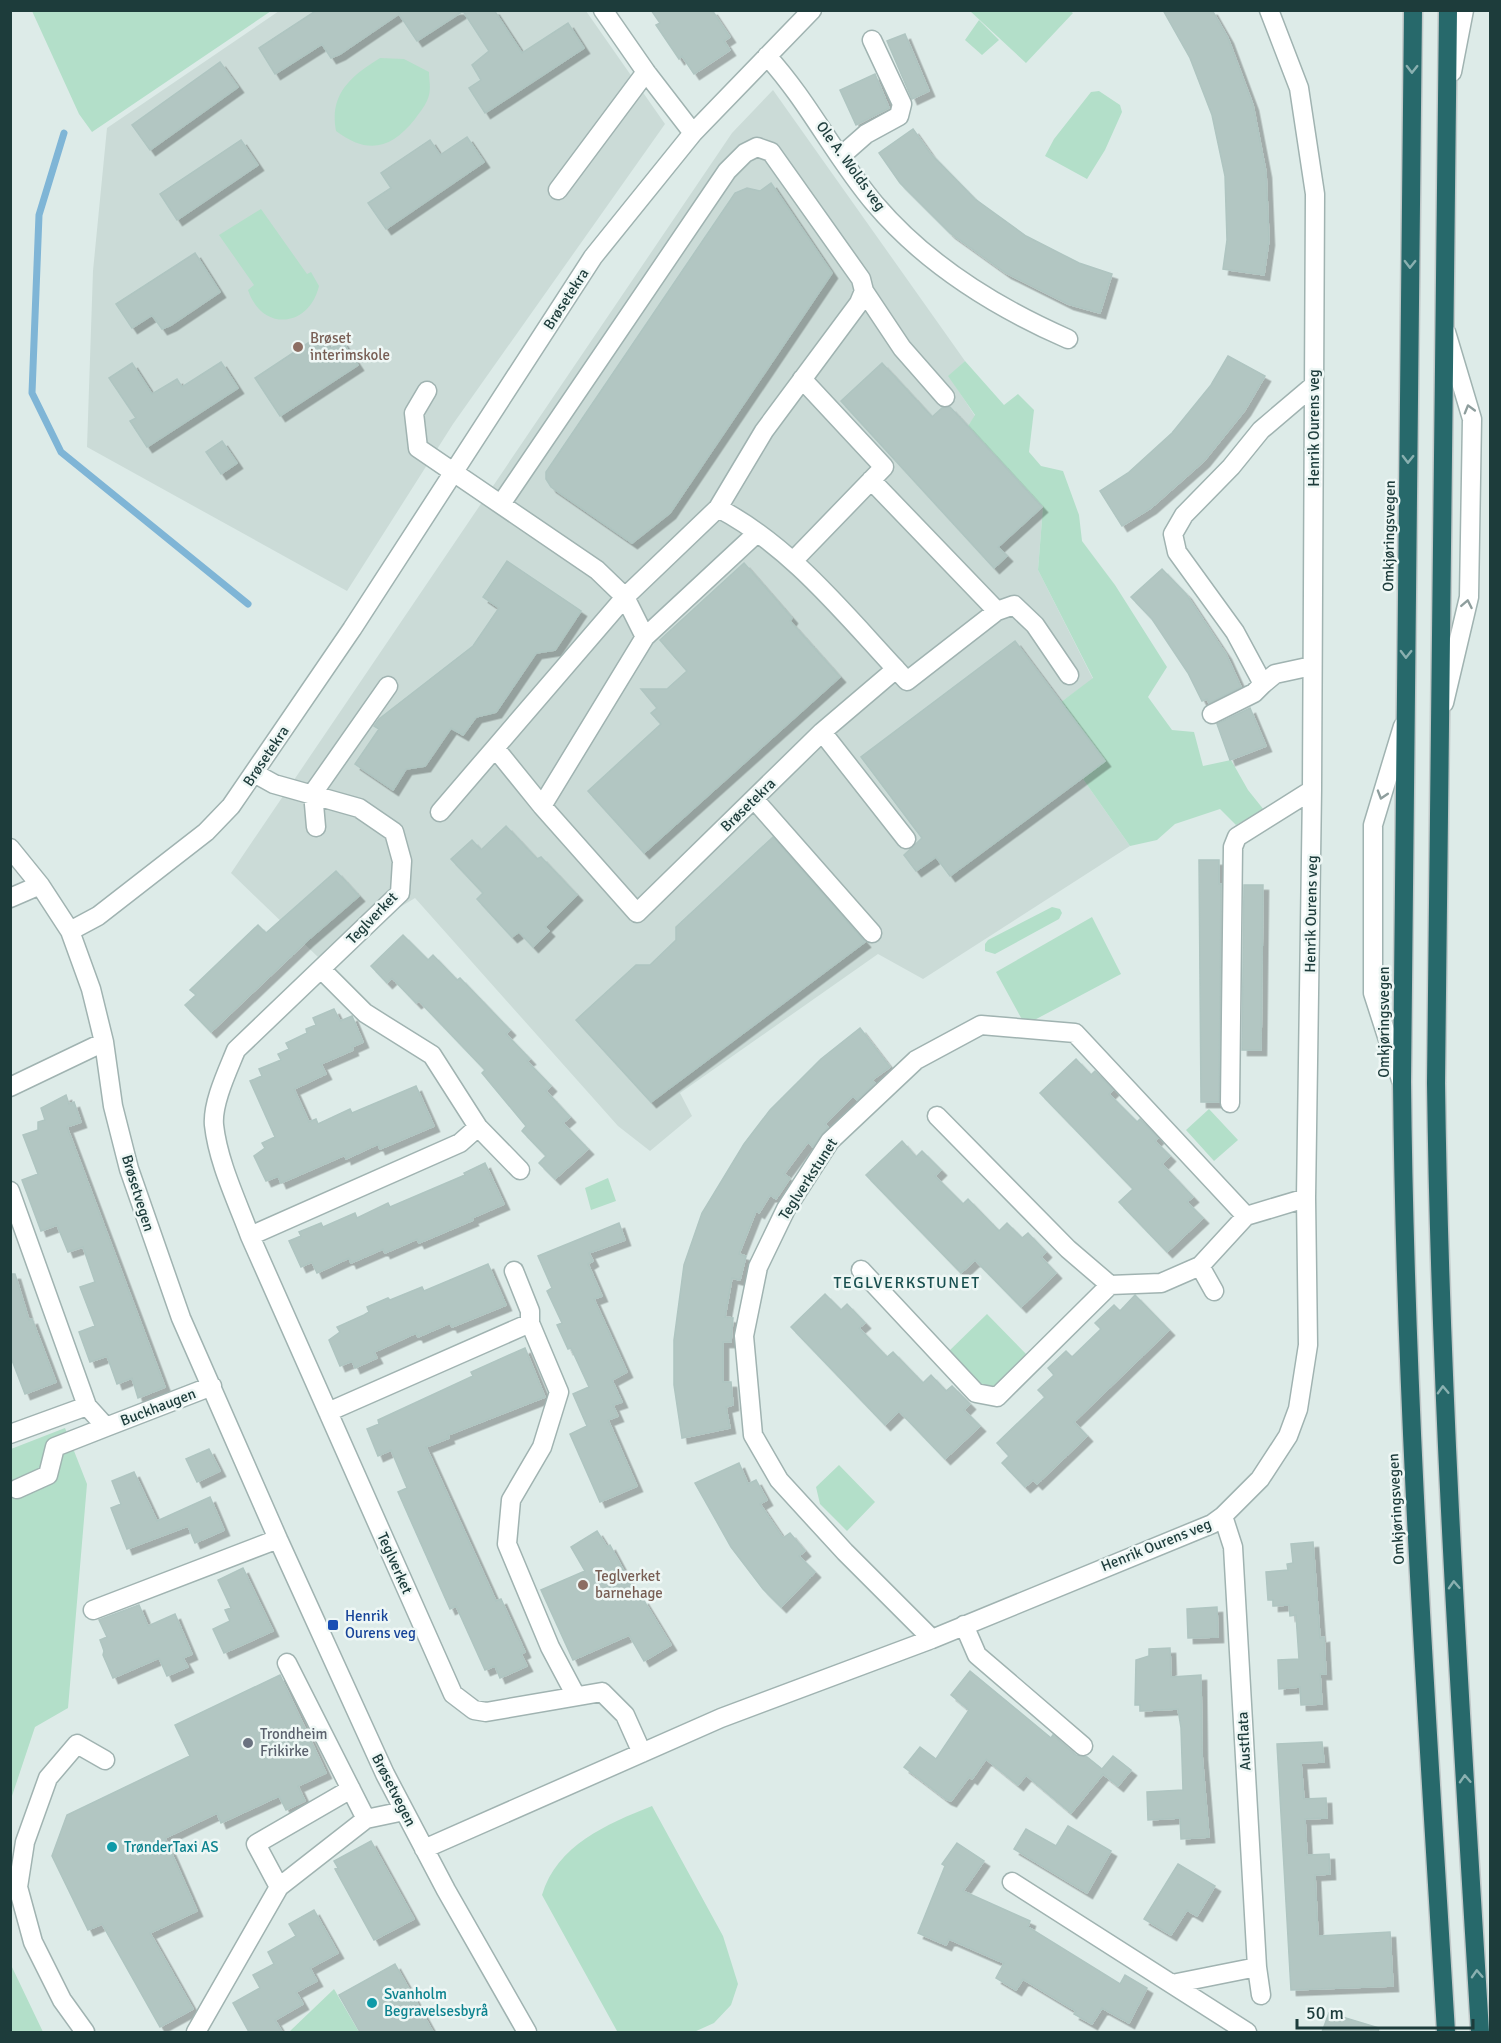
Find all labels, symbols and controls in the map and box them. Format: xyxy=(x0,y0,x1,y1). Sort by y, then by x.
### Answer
one-way arrow xyxy=(1406,64,1418,73)
street label: Ole A. Wolds veg xyxy=(813,118,889,214)
one-way arrow xyxy=(1404,259,1416,268)
street label: Brøsetekra xyxy=(540,265,592,333)
place label: Brøset interimskole xyxy=(310,329,390,364)
marker: Brøset interimskole xyxy=(291,340,305,354)
street label: Henrik Ourens veg xyxy=(1305,369,1323,487)
one-way arrow xyxy=(1464,404,1476,415)
one-way arrow xyxy=(1402,454,1414,463)
street label: Omkjøringsvegen xyxy=(1379,480,1399,592)
one-way arrow xyxy=(1460,599,1473,609)
one-way arrow xyxy=(1400,649,1412,658)
street label: Brøsetekra xyxy=(239,722,293,790)
street label: Brøsetekra xyxy=(717,775,779,835)
one-way arrow xyxy=(1377,789,1389,800)
street label: Henrik Ourens veg xyxy=(1301,855,1321,973)
street label: Teglverket xyxy=(343,888,401,948)
street label: Omkjøringsvegen xyxy=(1375,966,1393,1078)
street label: Teglverkstunet xyxy=(775,1135,841,1223)
street label: Brøsetvegen xyxy=(118,1153,158,1233)
district label: TEGLVERKSTUNET xyxy=(833,1273,981,1293)
street label: Buckhaugen xyxy=(118,1384,198,1430)
one-way arrow xyxy=(1437,1386,1450,1395)
street label: Omkjøringsvegen xyxy=(1384,1453,1408,1565)
street label: Henrik Ourens veg xyxy=(1098,1515,1214,1575)
street label: Teglverket xyxy=(373,1529,417,1597)
place label: Teglverket barnehage xyxy=(595,1567,663,1602)
marker: Teglverket barnehage xyxy=(576,1578,590,1592)
one-way arrow xyxy=(1447,1580,1460,1589)
place label: Henrik Ourens veg xyxy=(345,1607,416,1642)
marker: Henrik Ourens veg xyxy=(326,1618,340,1632)
street label: Austflata xyxy=(1233,1711,1255,1771)
place label: Trondheim Frikirke xyxy=(260,1725,328,1760)
marker: Trondheim Frikirke xyxy=(241,1736,255,1750)
street label: Brøsetvegen xyxy=(368,1751,420,1829)
one-way arrow xyxy=(1459,1775,1472,1784)
place label: TrønderTaxi AS xyxy=(124,1838,219,1856)
marker: TrønderTaxi AS xyxy=(105,1840,119,1854)
one-way arrow xyxy=(1471,1970,1484,1979)
place label: Svanholm Begravelsesbyrå xyxy=(384,1985,488,2020)
scale bar xyxy=(1297,1992,1472,2030)
marker: Svanholm Begravelsesbyrå xyxy=(365,1996,379,2010)
text: 50 m xyxy=(1306,2002,1344,2024)

